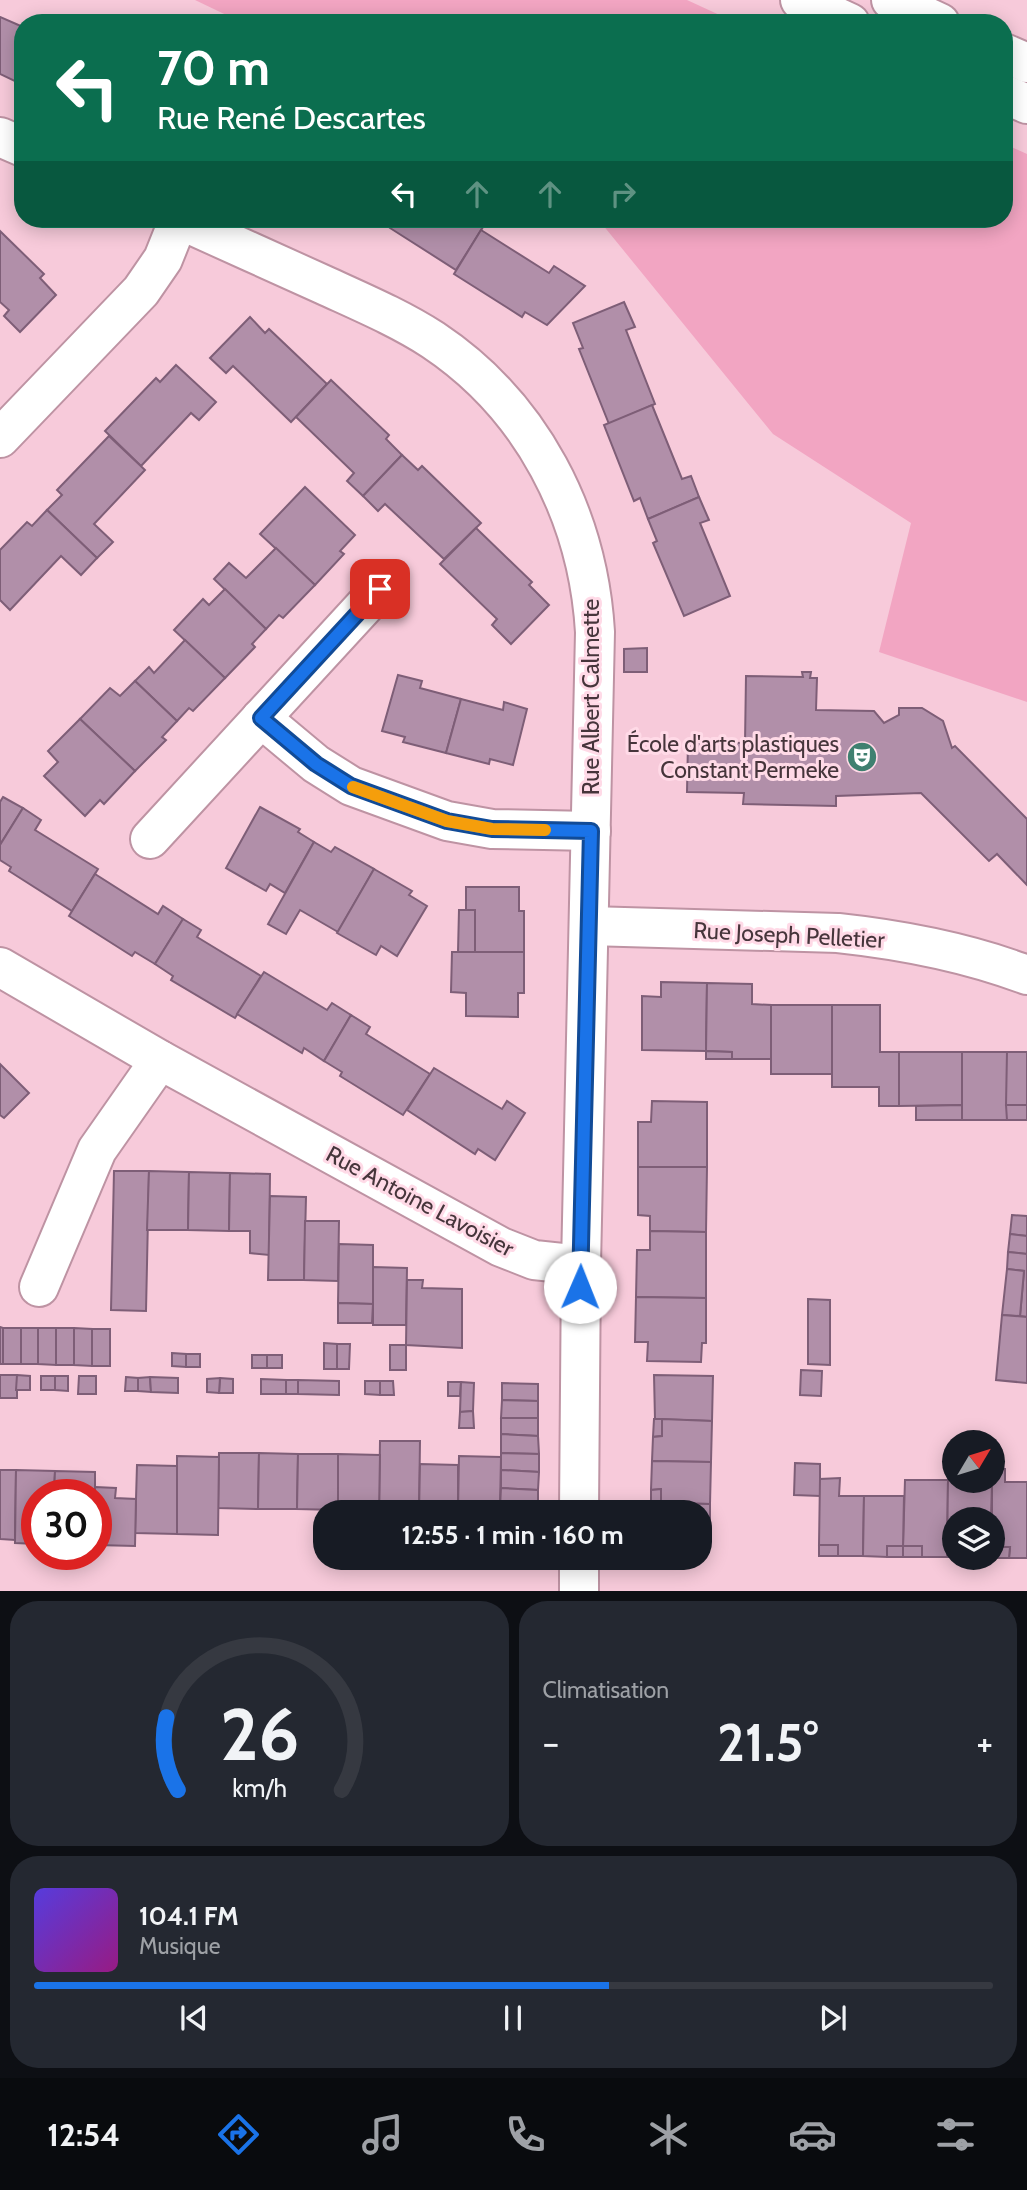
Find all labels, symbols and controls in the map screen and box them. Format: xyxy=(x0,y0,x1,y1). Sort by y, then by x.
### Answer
text: 70 m xyxy=(157,38,270,97)
icon: left xyxy=(42,42,133,133)
text: Rue René Descartes xyxy=(157,98,426,137)
icon: left xyxy=(385,175,423,213)
icon: ahead xyxy=(458,175,496,213)
icon: ahead xyxy=(531,175,569,213)
icon: right xyxy=(604,175,642,213)
pin xyxy=(350,559,410,619)
icon: arrive xyxy=(361,570,399,608)
street label: Rue Albert Calmette xyxy=(577,599,605,795)
place label: École d'arts plastiques Constant Permeke xyxy=(627,729,839,784)
theatre icon: École d'arts plastiques Constant Permeke xyxy=(845,740,879,774)
street label: Rue Joseph Pelletier xyxy=(693,916,886,954)
street label: Rue Antoine Lavoisier xyxy=(321,1140,519,1263)
position arrow xyxy=(543,1250,617,1324)
north arrow xyxy=(942,1430,1004,1493)
map controls xyxy=(942,1430,1005,1570)
speed limit sign: 30 xyxy=(21,1479,112,1570)
button: layers xyxy=(942,1507,1005,1570)
text: 12:55 · 1 min · 160 m xyxy=(401,1519,624,1551)
text: Climatisation xyxy=(543,1676,669,1704)
text: 26 xyxy=(220,1690,299,1778)
text: 21.5° xyxy=(717,1711,818,1774)
text: − xyxy=(543,1719,559,1766)
text: + xyxy=(976,1719,993,1766)
text: km/h xyxy=(232,1772,287,1802)
text: 104.1 FM xyxy=(139,1900,239,1932)
text: Musique xyxy=(139,1932,221,1960)
icon: previous xyxy=(175,1999,213,2037)
icon: pause xyxy=(494,1999,532,2037)
icon: next xyxy=(814,1999,852,2037)
icon: directions xyxy=(214,2110,263,2159)
icon: music xyxy=(358,2110,407,2159)
icon: phone xyxy=(501,2110,550,2159)
icon: climate xyxy=(644,2110,693,2159)
icon: car xyxy=(788,2110,837,2159)
icon: filters xyxy=(931,2110,980,2159)
text: 12:54 xyxy=(47,2115,120,2154)

